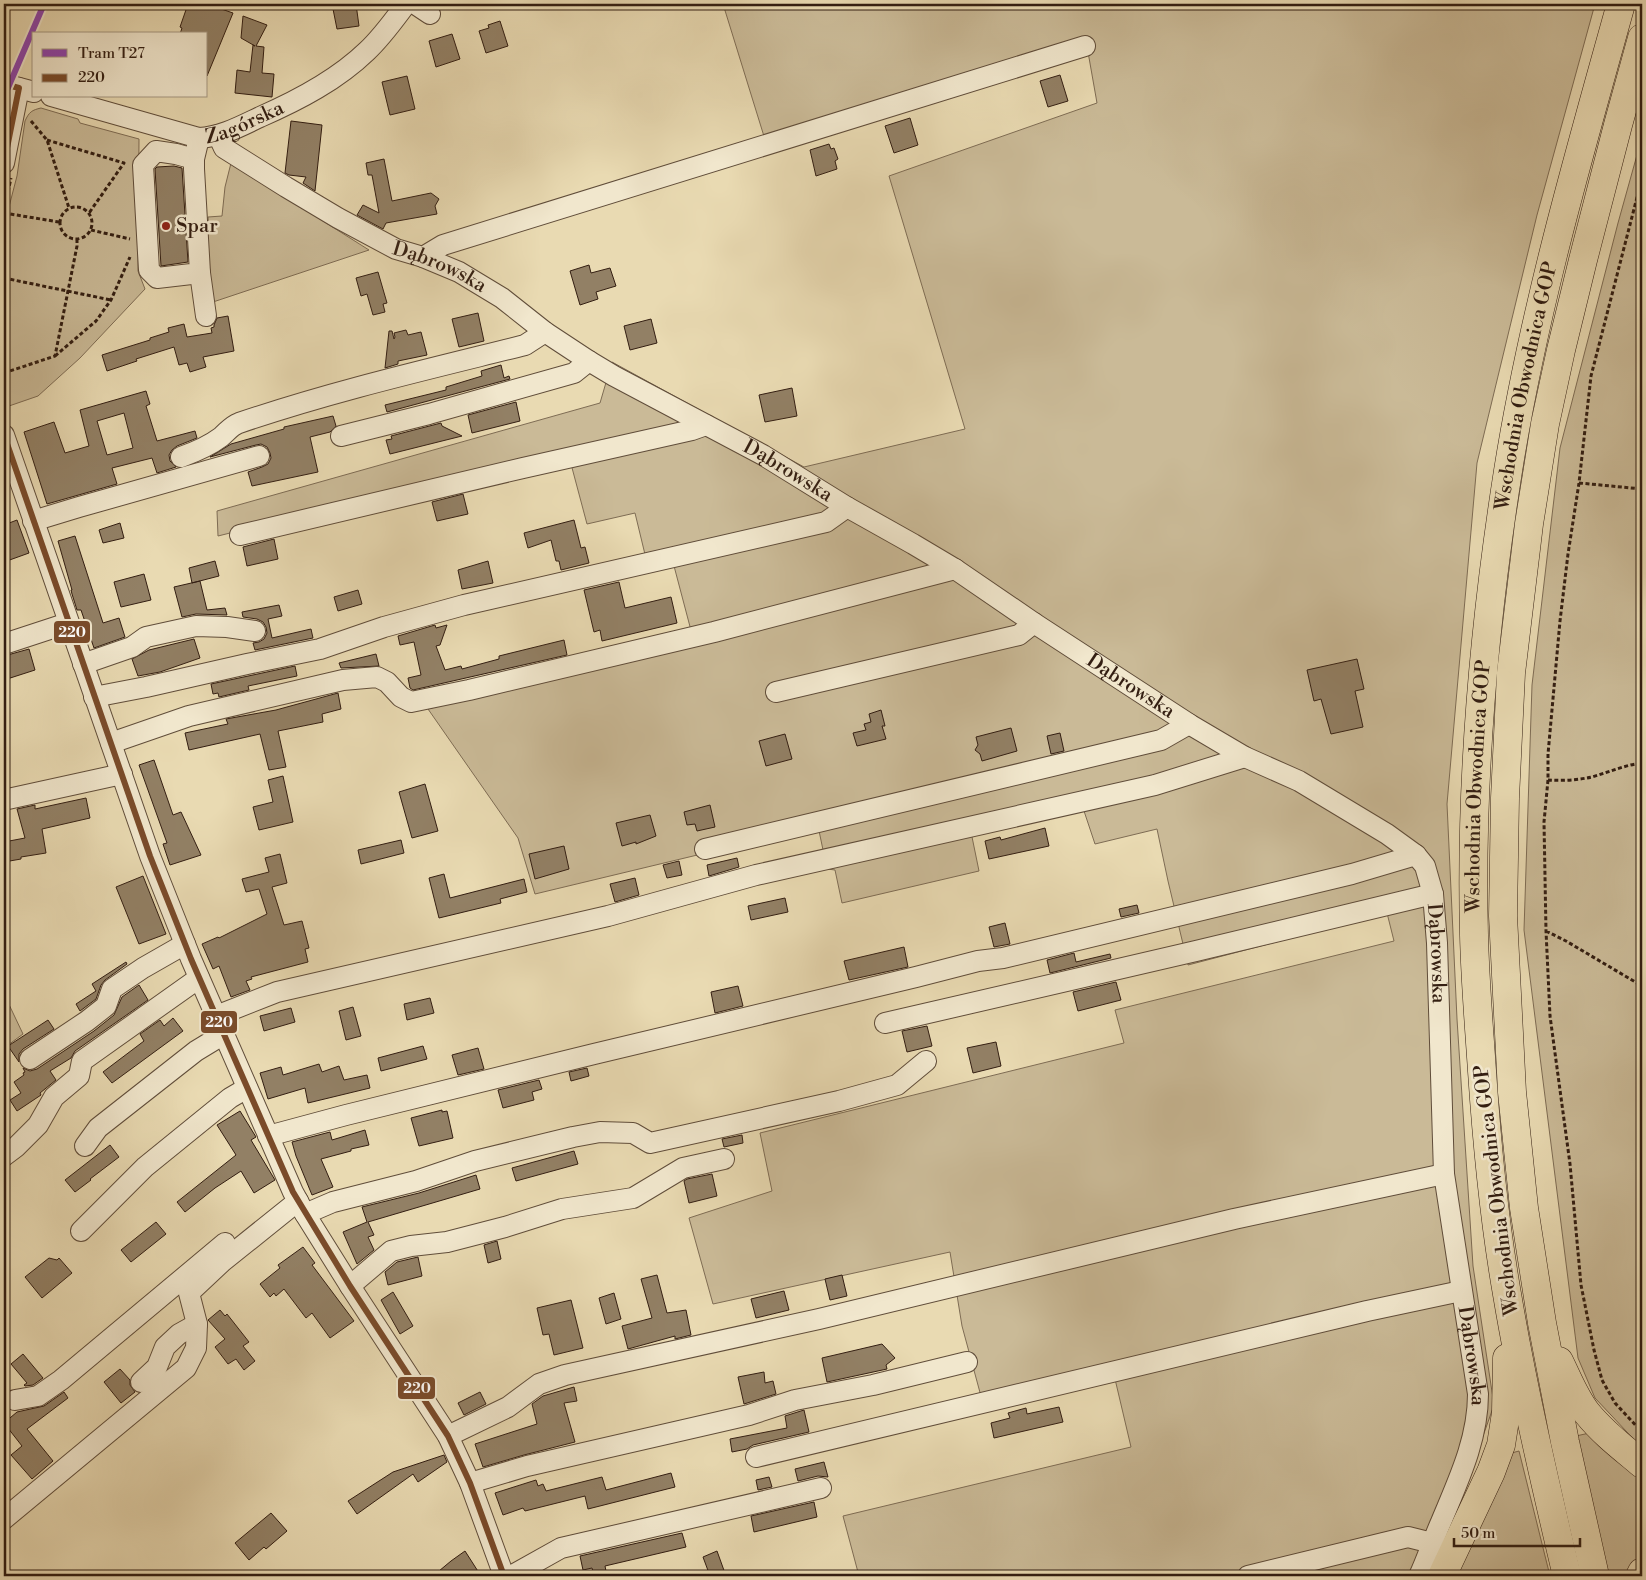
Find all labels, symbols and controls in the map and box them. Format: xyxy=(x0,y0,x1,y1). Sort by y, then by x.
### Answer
legend xyxy=(32,32,208,98)
text: Tram T27 xyxy=(78,44,145,63)
text: 220 xyxy=(78,68,105,87)
street label: Zagórska xyxy=(203,95,289,150)
place label: Spar xyxy=(176,214,218,239)
marker: Spar xyxy=(160,220,172,232)
street label: Dąbrowska xyxy=(389,236,492,299)
street label: Wschodnia Obwodnica GOP xyxy=(1490,259,1563,513)
street label: Dąbrowska xyxy=(739,434,838,508)
line badge: 220 xyxy=(53,620,91,644)
text: 220 xyxy=(58,624,86,642)
street label: Dąbrowska xyxy=(1082,648,1180,724)
street label: Wschodnia Obwodnica GOP xyxy=(1461,658,1497,914)
street label: Dąbrowska xyxy=(1421,902,1451,1005)
line badge: 220 xyxy=(200,1010,238,1034)
text: 220 xyxy=(205,1014,233,1032)
street label: Wschodnia Obwodnica GOP xyxy=(1469,1063,1525,1318)
street label: Dąbrowska xyxy=(1452,1304,1491,1407)
line badge: 220 xyxy=(397,1376,436,1400)
text: 220 xyxy=(403,1380,431,1398)
scale bar xyxy=(1454,1515,1580,1547)
text: 50 m xyxy=(1461,1524,1495,1543)

